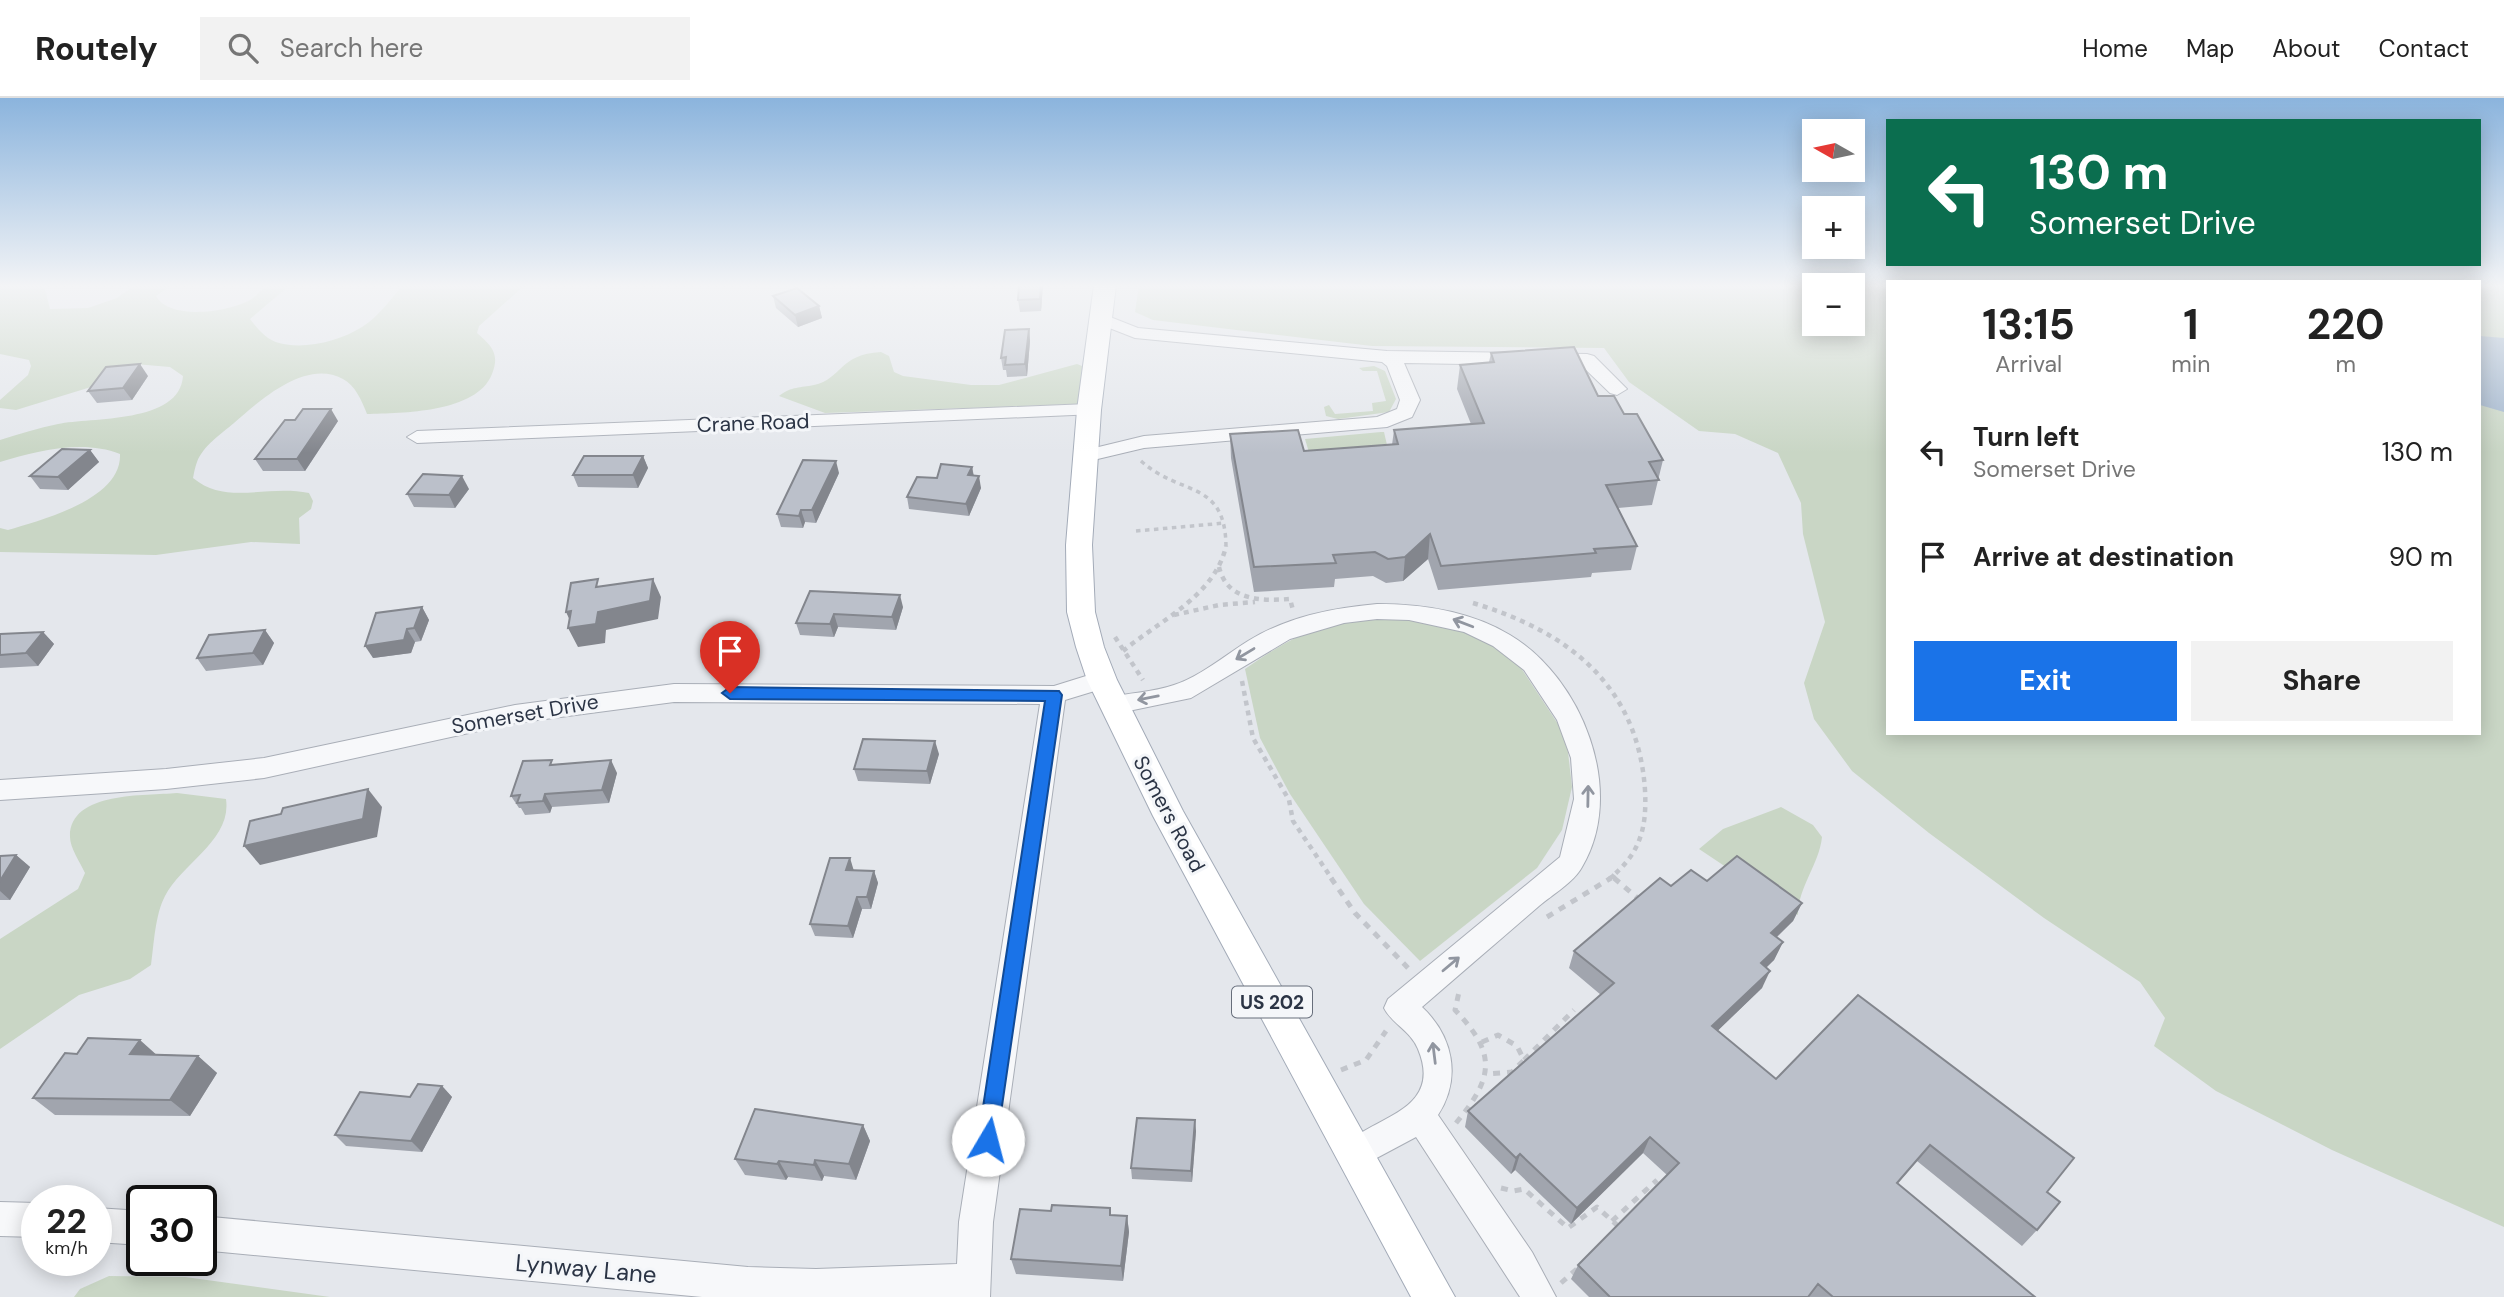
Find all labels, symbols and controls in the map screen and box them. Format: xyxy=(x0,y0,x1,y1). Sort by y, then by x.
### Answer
search box xyxy=(200,17,690,80)
text: Routely xyxy=(35,27,158,70)
icon: search xyxy=(224,29,262,67)
text: Search here xyxy=(280,31,423,65)
text: Home xyxy=(2082,33,2148,64)
text: Map xyxy=(2186,33,2234,64)
text: About xyxy=(2272,33,2341,64)
text: Contact xyxy=(2379,33,2469,64)
north arrow xyxy=(1802,119,1866,182)
map controls xyxy=(1802,119,1865,336)
text: 130 m xyxy=(2029,140,2169,204)
icon: left xyxy=(1914,147,2005,238)
button: + xyxy=(1802,196,1865,259)
text: Somerset Drive xyxy=(2029,202,2256,244)
button: − xyxy=(1802,273,1865,336)
text: 13:15 xyxy=(1982,297,2075,352)
text: 1 xyxy=(2183,297,2199,352)
text: 220 xyxy=(2307,297,2385,352)
text: Arrival xyxy=(1995,349,2062,379)
text: min xyxy=(2171,349,2211,379)
text: m xyxy=(2336,349,2356,379)
street label: Crane Road xyxy=(696,407,810,439)
text: Turn left xyxy=(1973,420,2080,454)
icon: left xyxy=(1914,433,1952,471)
text: 130 m xyxy=(2382,435,2453,469)
text: Somerset Drive xyxy=(1973,454,2136,484)
icon: arrive xyxy=(1914,538,1952,576)
text: Arrive at destination xyxy=(1973,540,2234,574)
text: 90 m xyxy=(2389,540,2453,574)
one-way arrow xyxy=(1452,616,1474,629)
pin xyxy=(700,621,760,693)
icon: arrive xyxy=(711,632,749,670)
button: Exit xyxy=(1914,641,2177,721)
button: Share xyxy=(2191,641,2453,721)
one-way arrow xyxy=(1236,647,1256,661)
street label: Somerset Drive xyxy=(449,687,601,741)
one-way arrow xyxy=(1137,692,1160,706)
street label: Somers Road xyxy=(1127,751,1211,877)
one-way arrow xyxy=(1581,784,1595,807)
one-way arrow xyxy=(1441,956,1459,972)
road number: US 202 xyxy=(1232,986,1312,1018)
one-way arrow xyxy=(1428,1042,1441,1065)
position arrow xyxy=(951,1103,1025,1177)
speed limit sign: 30 xyxy=(126,1185,217,1276)
text: 22 xyxy=(46,1198,87,1244)
text: km/h xyxy=(45,1236,88,1260)
street label: Lynway Lane xyxy=(514,1247,658,1290)

